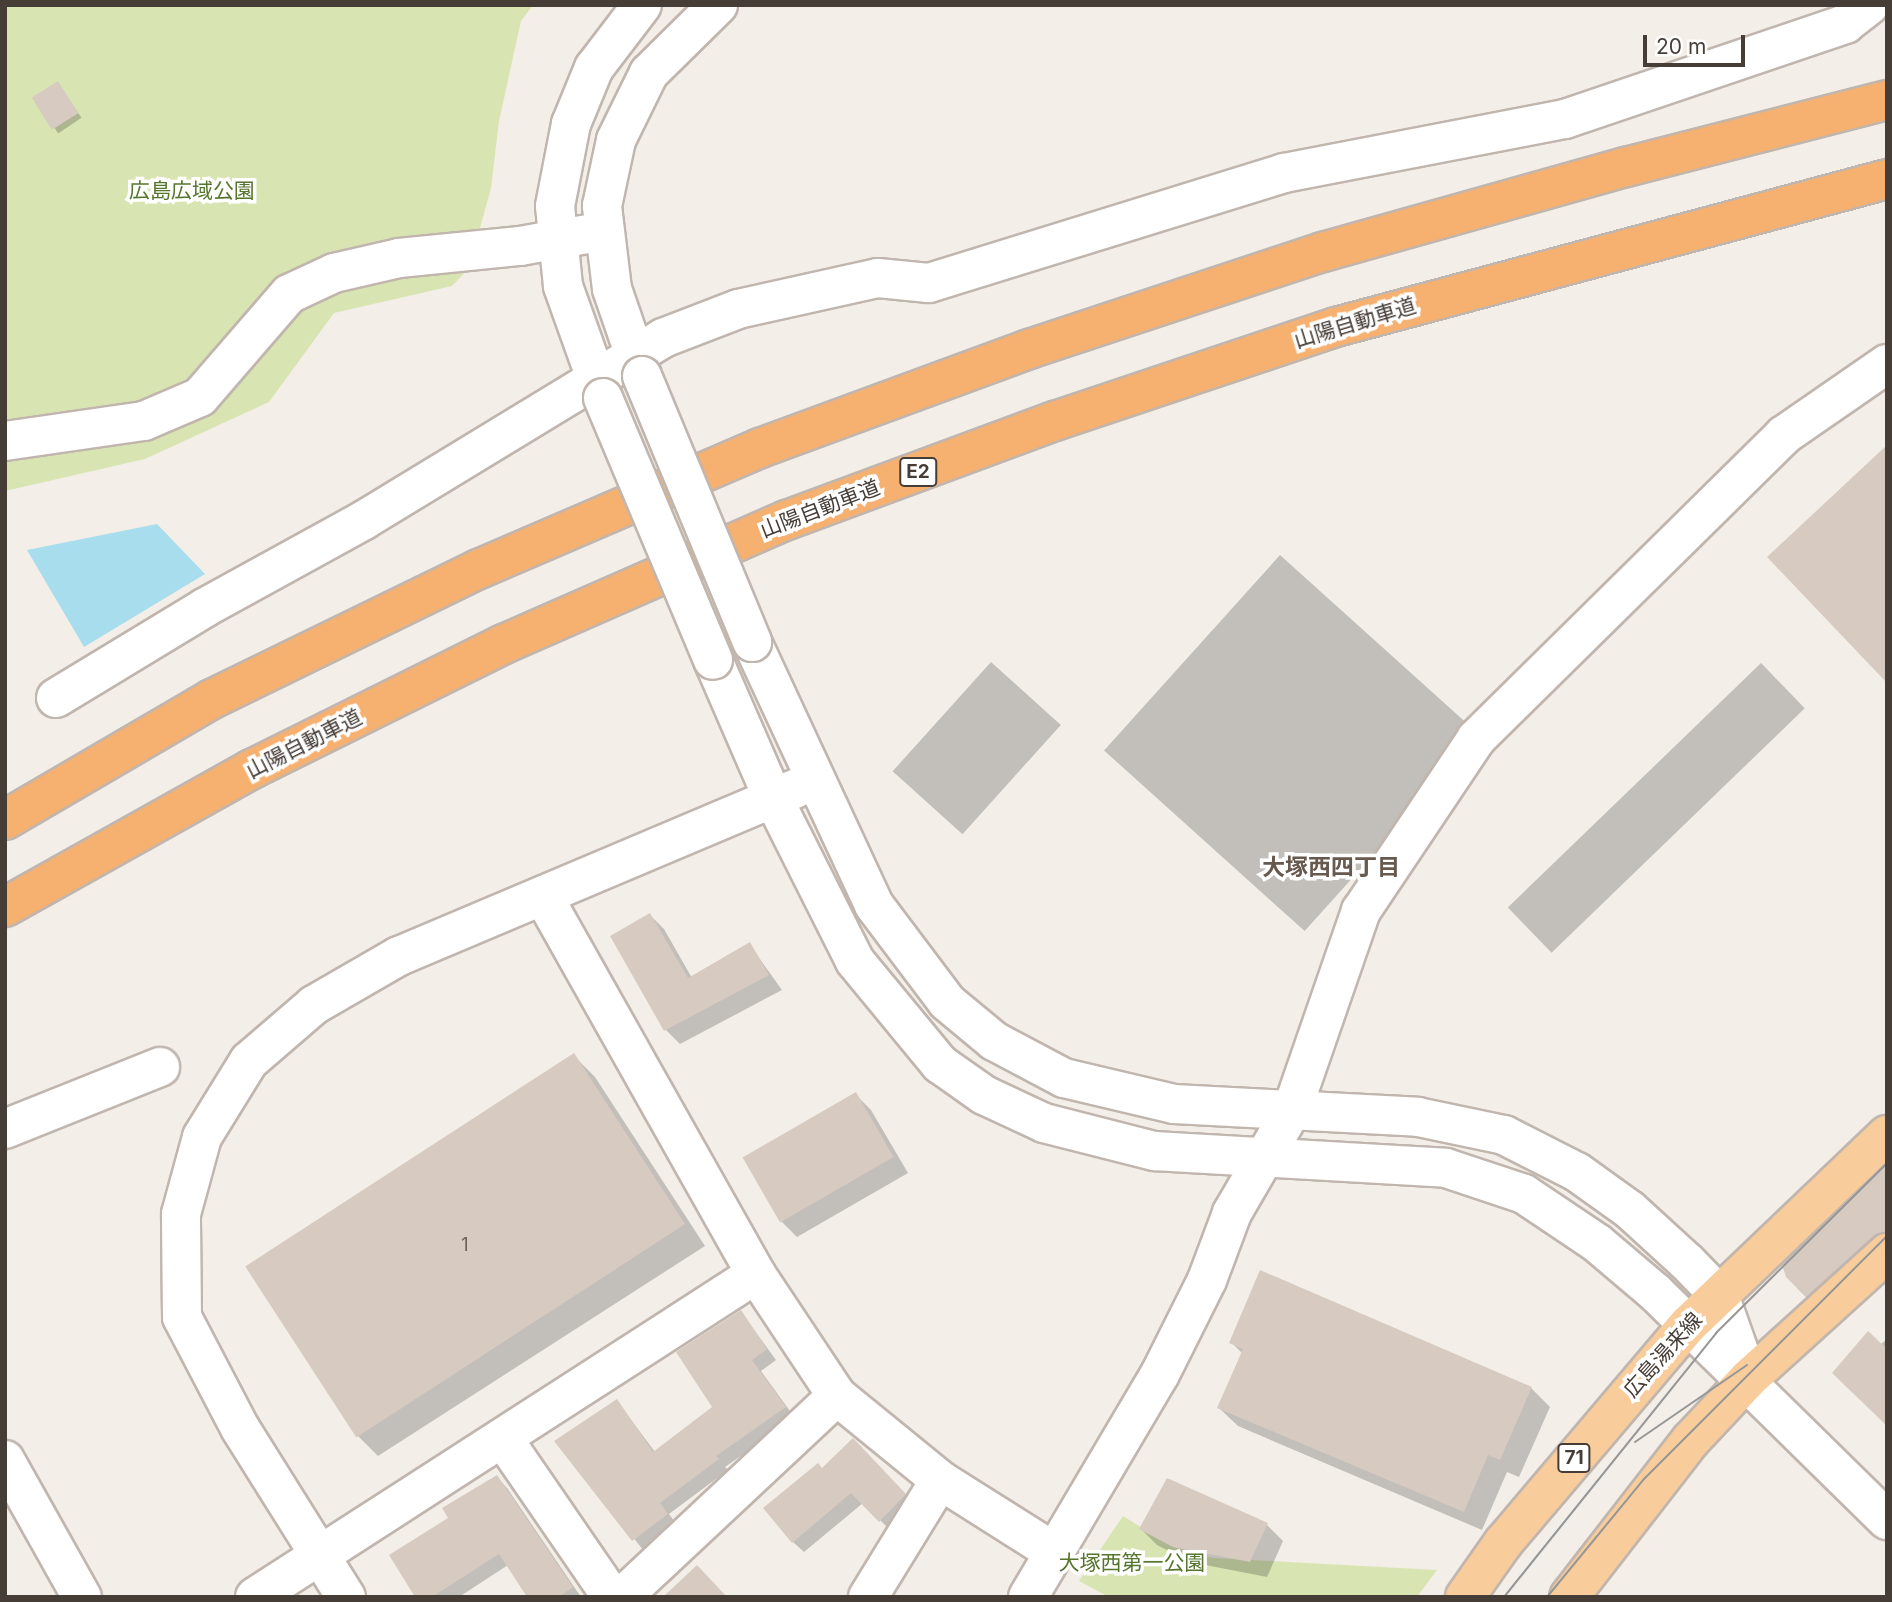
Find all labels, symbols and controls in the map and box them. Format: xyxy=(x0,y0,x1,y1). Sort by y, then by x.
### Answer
scale bar xyxy=(1647,21,1748,65)
text: 20 m xyxy=(1656,34,1706,59)
park label: 広島広域公園 xyxy=(129,178,255,204)
street label: 山陽自動車道 xyxy=(1291,293,1419,353)
road number: E2 xyxy=(899,457,937,488)
street label: 山陽自動車道 xyxy=(757,475,883,543)
street label: 山陽自動車道 xyxy=(242,704,366,784)
district label: 大塚西四丁目 xyxy=(1262,853,1400,881)
house number: 1 xyxy=(461,1234,469,1256)
street label: 広島湯来線 xyxy=(1619,1308,1707,1402)
road number: 71 xyxy=(1556,1442,1592,1474)
park label: 大塚西第一公園 xyxy=(1059,1550,1205,1576)

